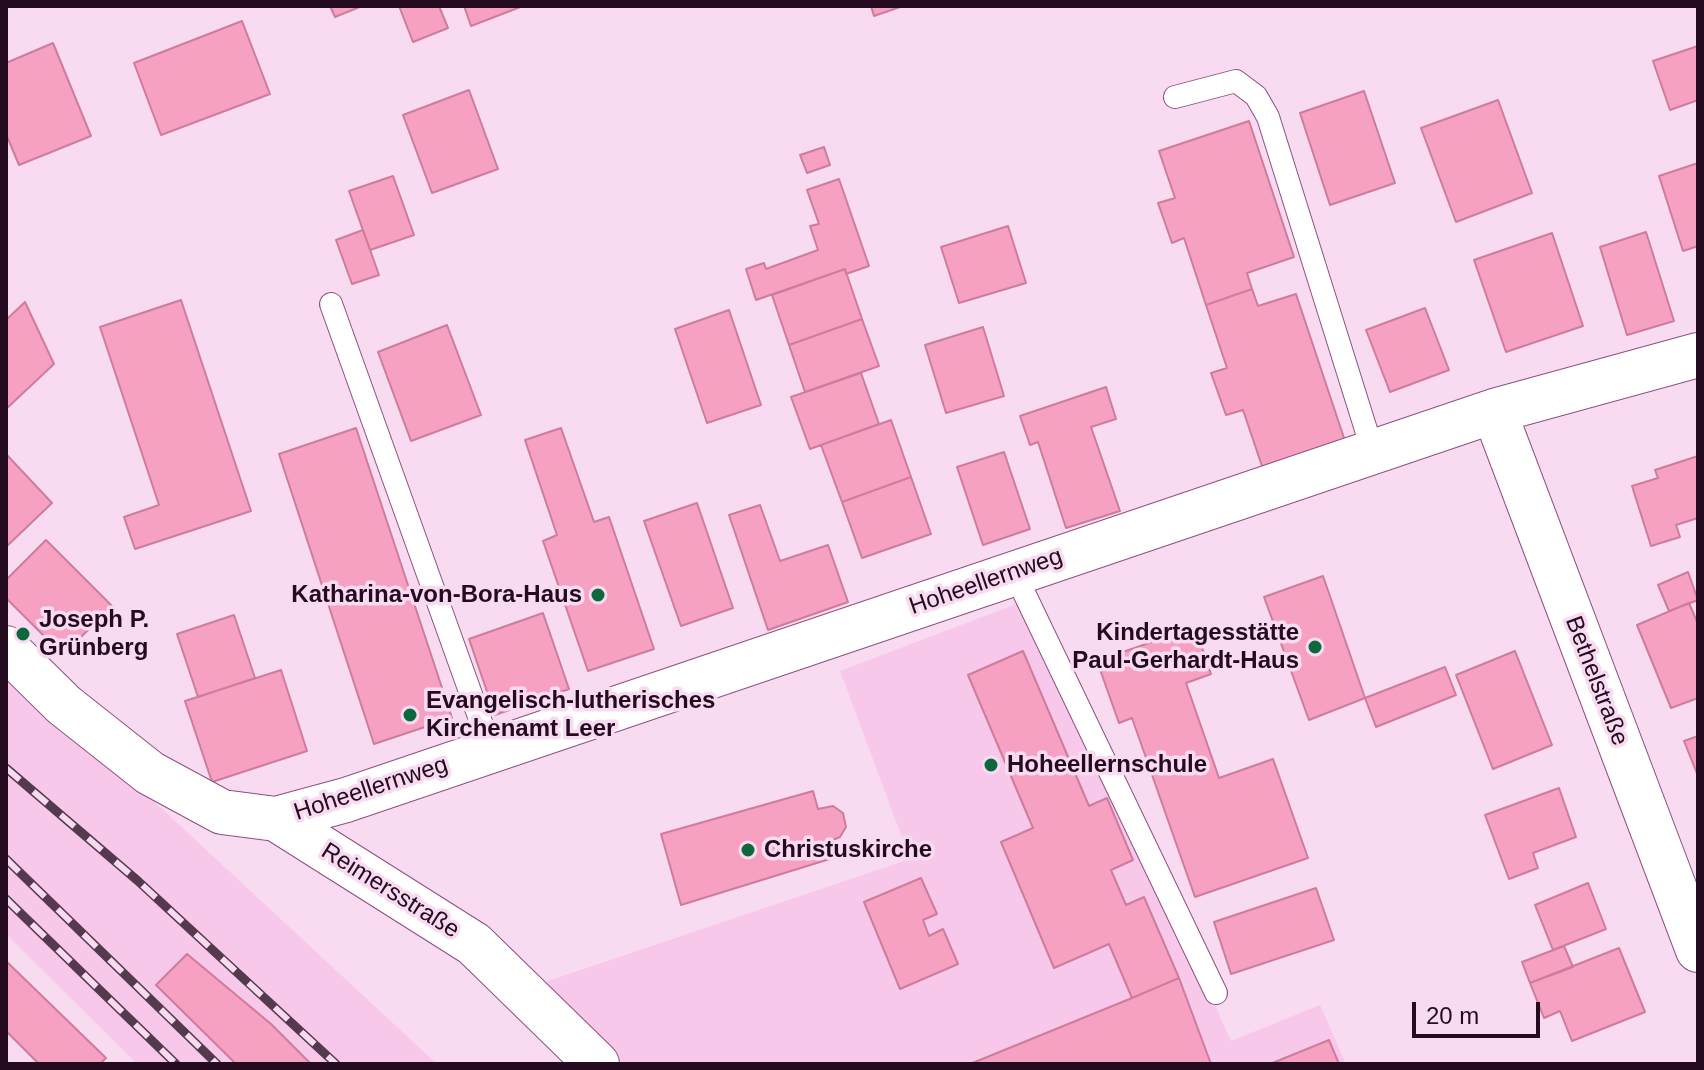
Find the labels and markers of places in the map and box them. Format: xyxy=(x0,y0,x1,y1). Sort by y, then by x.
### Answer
place label: Katharina-von-Bora-Haus xyxy=(291,581,582,609)
marker: Katharina-von-Bora-Haus xyxy=(589,586,607,604)
place label: Joseph P. Grünberg xyxy=(39,606,149,662)
place label: Kindertagesstätte Paul-Gerhardt-Haus xyxy=(1072,619,1299,675)
marker: Joseph P. Grünberg xyxy=(14,625,32,643)
marker: Kindertagesstätte Paul-Gerhardt-Haus xyxy=(1306,638,1324,656)
place label: Evangelisch-lutherisches Kirchenamt Leer xyxy=(426,687,715,743)
marker: Evangelisch-lutherisches Kirchenamt Leer xyxy=(401,706,419,724)
place label: Hoheellernschule xyxy=(1007,751,1207,779)
marker: Hoheellernschule xyxy=(982,756,1000,774)
place label: Christuskirche xyxy=(764,836,932,864)
marker: Christuskirche xyxy=(739,841,757,859)

